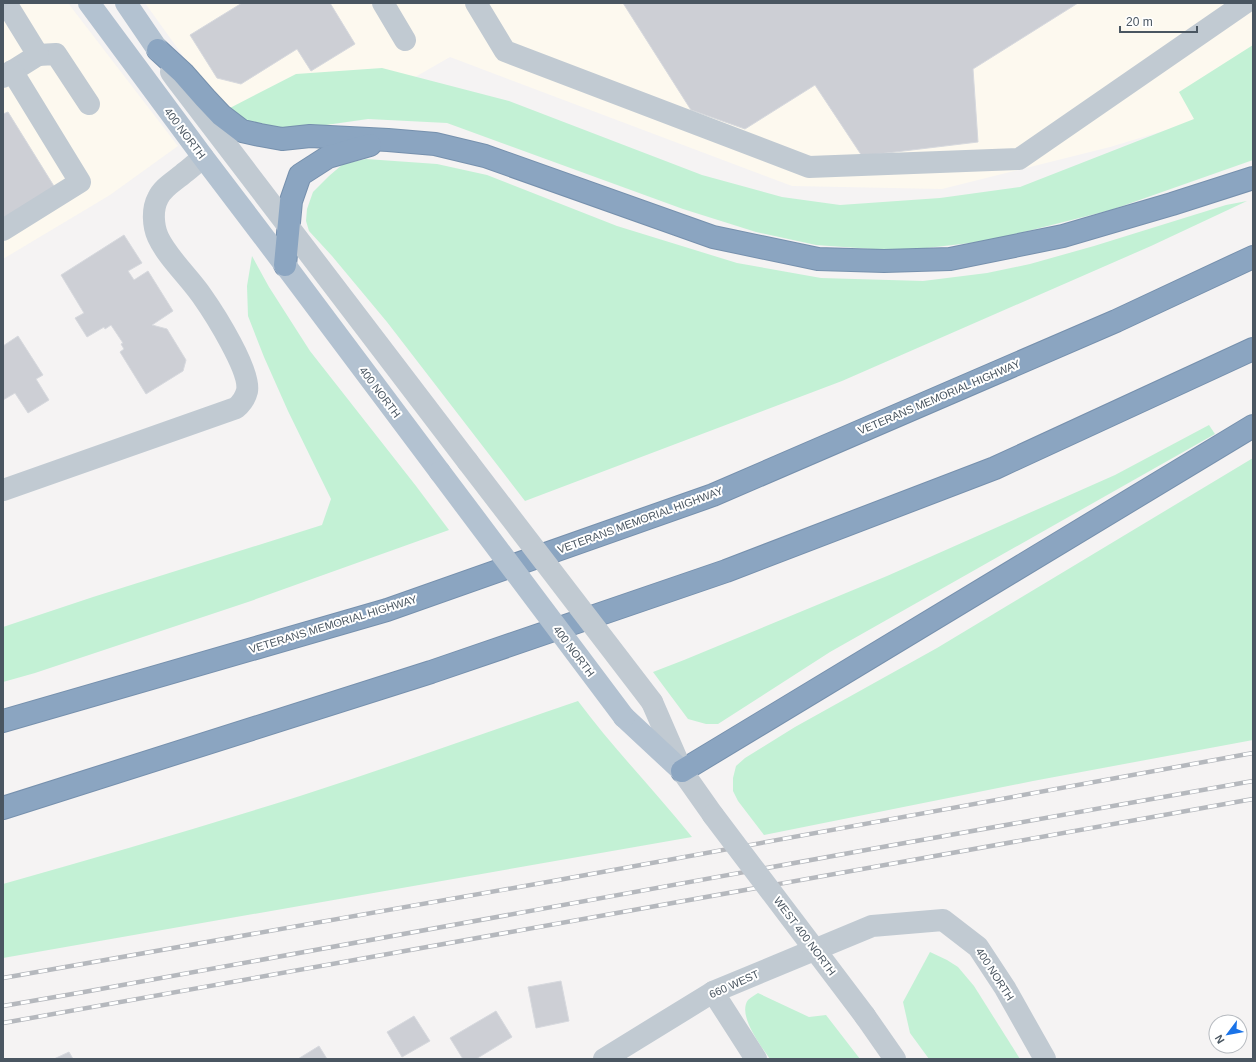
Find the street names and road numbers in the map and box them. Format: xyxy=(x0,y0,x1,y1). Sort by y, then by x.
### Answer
street label: 400 NORTH xyxy=(162,105,208,161)
street label: VETERANS MEMORIAL HIGHWAY xyxy=(856,357,1022,437)
street label: 400 NORTH xyxy=(357,364,403,420)
street label: VETERANS MEMORIAL HIGHWAY xyxy=(556,484,725,556)
street label: VETERANS MEMORIAL HIGHWAY xyxy=(248,592,419,655)
street label: 400 NORTH xyxy=(551,623,597,679)
street label: WEST 400 NORTH xyxy=(772,894,838,978)
street label: 400 NORTH xyxy=(974,945,1016,1003)
street label: 660 WEST xyxy=(707,968,761,1000)

